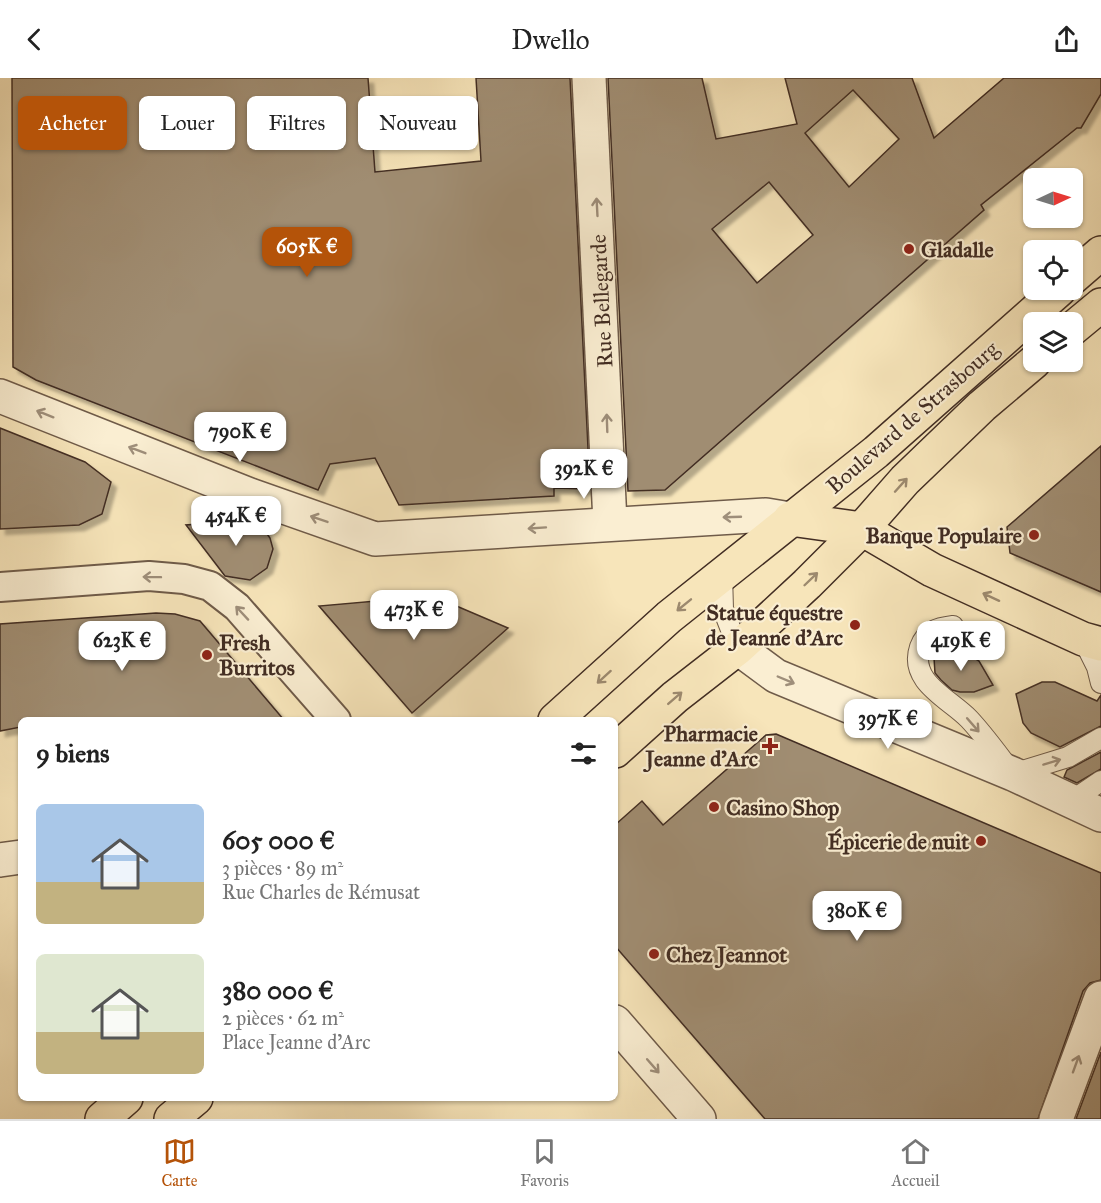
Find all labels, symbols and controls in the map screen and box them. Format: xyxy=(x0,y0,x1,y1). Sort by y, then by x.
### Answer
icon: back xyxy=(18,23,51,56)
text: Dwello xyxy=(511,23,590,56)
icon: share xyxy=(1050,23,1083,56)
chip: Acheter xyxy=(18,96,127,150)
chip: Louer xyxy=(139,96,235,150)
chip: Filtres xyxy=(247,96,346,150)
chip: Nouveau xyxy=(358,96,478,150)
north arrow xyxy=(1023,168,1083,228)
map controls xyxy=(1023,168,1083,372)
one-way arrow xyxy=(591,198,602,218)
pin: 605K € xyxy=(258,227,356,278)
text: 605K € xyxy=(276,234,338,258)
street label: Rue Bellegarde xyxy=(585,234,618,368)
place label: Gladalle xyxy=(921,236,994,263)
button: locate xyxy=(1023,240,1083,300)
marker: Gladalle xyxy=(902,242,916,256)
button: layers xyxy=(1023,312,1083,372)
street label: Boulevard de Strasbourg xyxy=(821,335,1005,500)
one-way arrow xyxy=(36,407,55,418)
pin: 790K € xyxy=(191,412,289,463)
one-way arrow xyxy=(601,413,612,433)
text: 790K € xyxy=(208,419,272,443)
one-way arrow xyxy=(128,444,147,455)
pin: 392K € xyxy=(535,449,633,500)
text: 392K € xyxy=(554,456,614,480)
one-way arrow xyxy=(893,478,907,493)
pin: 454K € xyxy=(187,496,285,547)
text: 454K € xyxy=(205,503,267,527)
one-way arrow xyxy=(722,511,742,523)
one-way arrow xyxy=(310,513,329,524)
place label: Banque Populaire xyxy=(866,522,1022,549)
one-way arrow xyxy=(528,523,548,534)
marker: Banque Populaire xyxy=(1027,528,1041,542)
one-way arrow xyxy=(143,571,163,583)
one-way arrow xyxy=(804,572,819,586)
pin: 473K € xyxy=(365,590,463,641)
one-way arrow xyxy=(983,591,1001,602)
text: 473K € xyxy=(384,597,444,621)
one-way arrow xyxy=(676,598,692,611)
place label: Statue équestre de Jeanne d'Arc xyxy=(706,599,844,652)
one-way arrow xyxy=(235,606,249,621)
marker: Statue équestre de Jeanne d'Arc xyxy=(848,618,862,632)
pin: 623K € xyxy=(73,621,171,672)
pin: 419K € xyxy=(912,621,1010,672)
text: 623K € xyxy=(93,628,151,652)
text: 419K € xyxy=(931,628,991,652)
place label: Fresh Burritos xyxy=(219,629,295,681)
marker: Fresh Burritos xyxy=(200,648,214,662)
one-way arrow xyxy=(597,670,612,684)
one-way arrow xyxy=(776,675,795,686)
one-way arrow xyxy=(667,691,682,705)
pin: 397K € xyxy=(839,699,937,750)
text: 397K € xyxy=(858,706,918,730)
one-way arrow xyxy=(966,717,980,732)
place label: Pharmacie Jeanne d'Arc xyxy=(643,720,759,773)
text: 9 biens xyxy=(36,737,110,769)
icon: filters xyxy=(567,737,600,770)
marker: Pharmacie Jeanne d'Arc xyxy=(763,739,777,753)
one-way arrow xyxy=(1042,756,1061,767)
place label: Casino Shop xyxy=(726,794,839,821)
marker: Casino Shop xyxy=(707,800,721,814)
text: 605 000 € xyxy=(222,824,335,856)
icon: home xyxy=(84,828,156,900)
place label: Épicerie de nuit xyxy=(828,828,969,855)
marker: Épicerie de nuit xyxy=(974,834,988,848)
text: 3 pièces · 89 m² xyxy=(222,856,343,880)
text: Rue Charles de Rémusat xyxy=(222,880,420,904)
pin: 380K € xyxy=(808,891,906,942)
text: 380K € xyxy=(827,898,887,922)
place label: Chez Jeannot xyxy=(666,941,787,969)
marker: Chez Jeannot xyxy=(647,947,661,961)
text: 380 000 € xyxy=(222,974,334,1006)
icon: home xyxy=(84,978,156,1050)
text: 2 pièces · 62 m² xyxy=(222,1006,344,1030)
text: Place Jeanne d'Arc xyxy=(222,1030,371,1054)
one-way arrow xyxy=(1072,1055,1083,1074)
one-way arrow xyxy=(646,1058,660,1073)
tab: Carte xyxy=(161,1135,197,1190)
tab: Favoris xyxy=(520,1135,569,1190)
tab: Accueil xyxy=(891,1135,940,1190)

